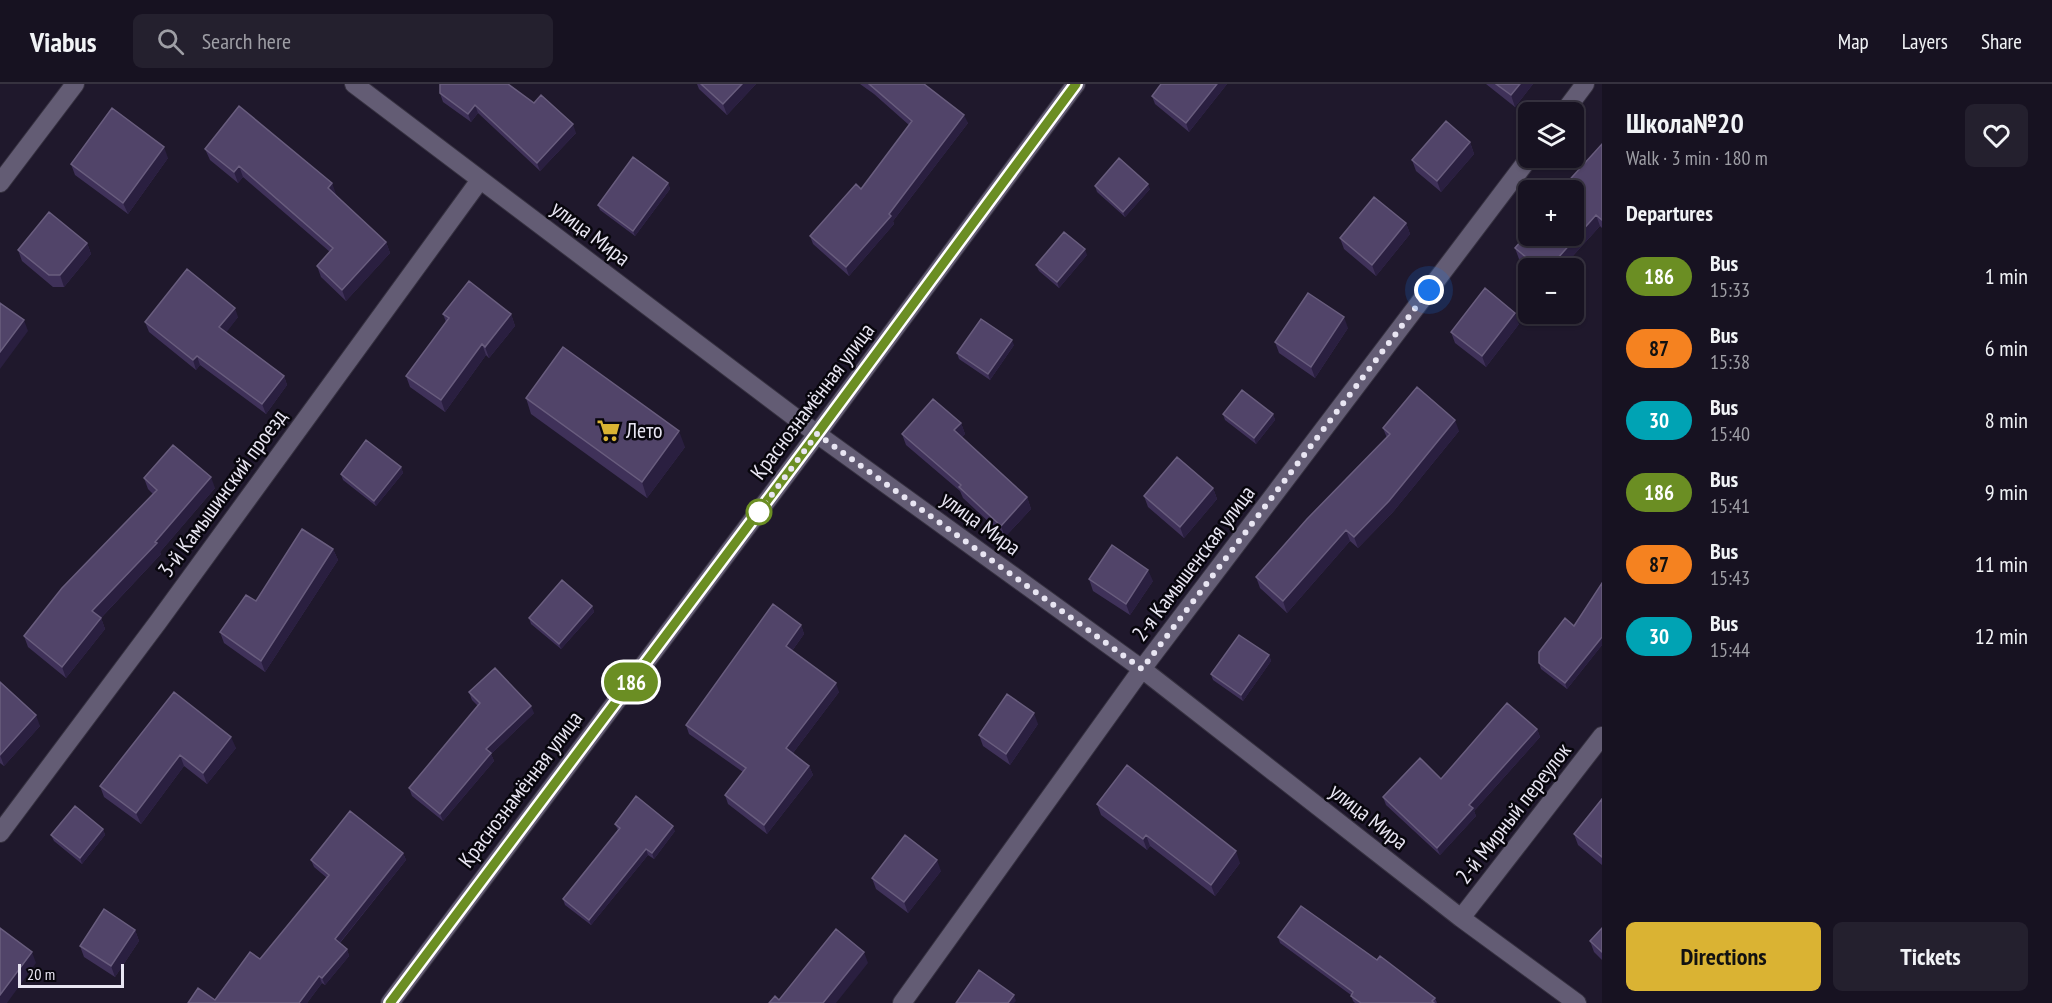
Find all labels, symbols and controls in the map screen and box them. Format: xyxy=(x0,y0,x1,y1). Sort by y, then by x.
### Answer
search box xyxy=(133,14,553,68)
text: Viabus xyxy=(30,23,97,60)
icon: search xyxy=(154,25,187,58)
text: Search here xyxy=(202,27,291,55)
text: Map xyxy=(1838,28,1869,55)
text: Layers xyxy=(1902,28,1948,55)
text: Share xyxy=(1981,28,2022,55)
map controls xyxy=(1518,102,1584,324)
button: layers xyxy=(1518,102,1584,168)
text: Школа№20 xyxy=(1626,104,1744,141)
button: heart xyxy=(1965,104,2028,167)
text: Walk · 3 min · 180 m xyxy=(1626,145,1768,171)
button: + xyxy=(1518,180,1584,246)
street label: улица Мира xyxy=(546,194,636,272)
text: Departures xyxy=(1626,199,1713,227)
text: Bus xyxy=(1710,249,1738,277)
button: − xyxy=(1518,258,1584,324)
text: 1 min xyxy=(1985,262,2028,290)
text: 186 xyxy=(1644,263,1674,290)
your location xyxy=(1414,275,1444,305)
text: 15:33 xyxy=(1710,277,1750,303)
street label: Краснознамённая улица xyxy=(744,317,880,485)
text: Bus xyxy=(1710,321,1738,349)
text: 6 min xyxy=(1985,334,2028,362)
text: 87 xyxy=(1649,335,1669,362)
text: 15:38 xyxy=(1710,349,1750,375)
text: Bus xyxy=(1710,393,1738,421)
street label: 3-й Камышинский проезд xyxy=(152,403,293,583)
text: 8 min xyxy=(1985,406,2028,434)
text: 30 xyxy=(1649,407,1669,434)
place label: Лето xyxy=(625,416,662,444)
supermarket icon: Лето xyxy=(595,417,621,443)
text: 15:40 xyxy=(1710,421,1750,447)
text: Bus xyxy=(1710,465,1738,493)
text: 9 min xyxy=(1985,478,2028,506)
text: 186 xyxy=(1644,479,1674,506)
street label: 2-я Камышенская улица xyxy=(1125,480,1261,646)
street label: улица Мира xyxy=(936,485,1026,561)
text: 15:41 xyxy=(1710,493,1750,519)
unlabelled marker xyxy=(746,499,772,525)
text: Bus xyxy=(1710,537,1738,565)
text: 11 min xyxy=(1975,550,2028,578)
text: 87 xyxy=(1649,551,1669,578)
text: 15:43 xyxy=(1710,565,1750,591)
text: Bus xyxy=(1710,609,1738,637)
text: 12 min xyxy=(1975,622,2028,650)
text: 30 xyxy=(1649,623,1669,650)
text: 15:44 xyxy=(1710,637,1750,663)
line badge: 186 xyxy=(596,662,666,702)
text: 186 xyxy=(616,669,646,696)
street label: Краснознамённая улица xyxy=(452,705,588,873)
street label: 2-й Мирный переулок xyxy=(1449,736,1577,889)
street label: улица Мира xyxy=(1324,777,1414,855)
button: Directions xyxy=(1626,922,1821,991)
button: Tickets xyxy=(1833,922,2028,991)
scale bar xyxy=(18,961,124,988)
text: 20 m xyxy=(27,964,55,984)

